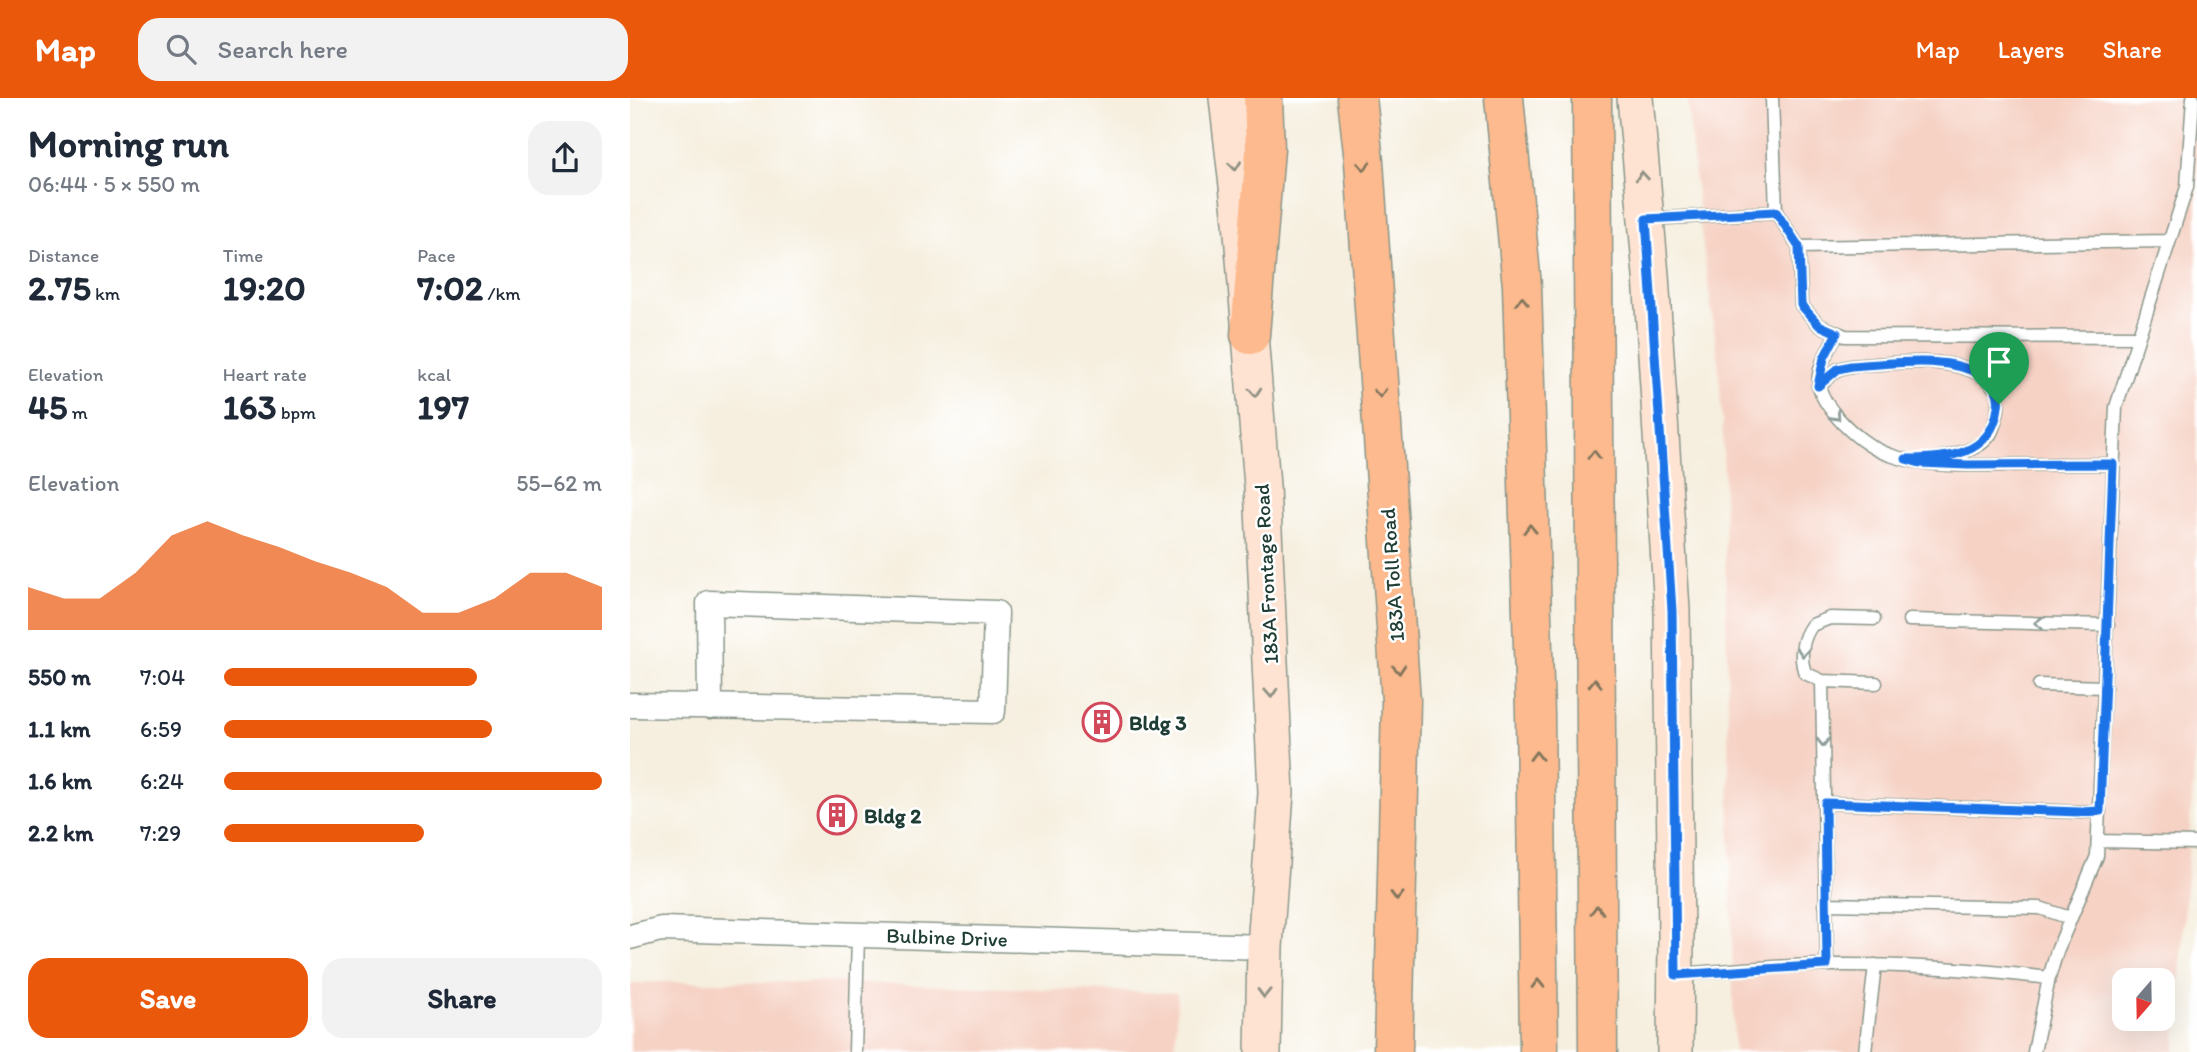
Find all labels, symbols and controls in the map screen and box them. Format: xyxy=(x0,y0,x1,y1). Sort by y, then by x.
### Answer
search box xyxy=(138,18,628,81)
text: Map xyxy=(35,30,96,69)
icon: search xyxy=(162,30,200,68)
text: Search here xyxy=(218,33,348,65)
text: Map xyxy=(1916,35,1960,64)
text: Layers xyxy=(1998,35,2065,64)
text: Share xyxy=(2103,35,2162,64)
text: Morning run xyxy=(28,121,229,167)
button: share xyxy=(528,121,602,195)
one-way arrow xyxy=(1227,160,1242,172)
one-way arrow xyxy=(1356,161,1371,172)
text: 06:44 · 5 × 550 m xyxy=(28,170,200,198)
one-way arrow xyxy=(1635,171,1650,182)
text: Distance xyxy=(28,244,99,267)
text: Time xyxy=(223,244,263,267)
text: Pace xyxy=(417,244,455,267)
text: 2.75 xyxy=(28,267,91,309)
text: 19:20 xyxy=(223,267,306,309)
text: 7:02 xyxy=(417,267,483,309)
text: km xyxy=(91,282,120,305)
text: /km xyxy=(483,282,521,305)
one-way arrow xyxy=(1515,296,1530,307)
pin xyxy=(1969,332,2029,404)
icon: arrive xyxy=(1980,343,2018,381)
text: Elevation xyxy=(28,363,104,386)
text: Heart rate xyxy=(223,363,307,386)
text: kcal xyxy=(417,363,451,386)
text: 45 xyxy=(28,386,67,428)
text: 163 xyxy=(223,386,277,428)
text: 197 xyxy=(417,386,469,428)
one-way arrow xyxy=(1247,387,1262,398)
one-way arrow xyxy=(1372,388,1387,399)
text: m xyxy=(67,401,88,424)
text: bpm xyxy=(277,401,316,424)
one-way arrow xyxy=(1828,408,1840,421)
one-way arrow xyxy=(1586,450,1602,460)
text: Elevation xyxy=(28,469,119,497)
text: 55–62 m xyxy=(516,469,602,497)
street label: 183A Frontage Road xyxy=(1249,483,1283,665)
street label: 183A Toll Road xyxy=(1375,507,1409,643)
one-way arrow xyxy=(1522,523,1537,534)
one-way arrow xyxy=(2034,615,2044,631)
one-way arrow xyxy=(1796,647,1811,658)
text: 550 m xyxy=(28,663,91,691)
text: 7:04 xyxy=(140,663,185,691)
one-way arrow xyxy=(1391,663,1406,674)
one-way arrow xyxy=(1588,677,1603,688)
one-way arrow xyxy=(1264,688,1279,699)
building icon: Bldg 3 xyxy=(1081,701,1123,743)
place label: Bldg 3 xyxy=(1129,710,1187,736)
text: 1.1 km xyxy=(28,715,91,743)
text: 6:59 xyxy=(140,715,182,743)
one-way arrow xyxy=(1816,737,1831,748)
one-way arrow xyxy=(1528,751,1544,761)
text: 1.6 km xyxy=(28,767,92,795)
text: 6:24 xyxy=(140,767,184,795)
building icon: Bldg 2 xyxy=(816,794,858,836)
place label: Bldg 2 xyxy=(864,803,921,829)
text: 2.2 km xyxy=(28,819,93,847)
text: 7:29 xyxy=(140,819,181,847)
one-way arrow xyxy=(1389,891,1404,902)
one-way arrow xyxy=(1589,905,1605,915)
street label: Bulbine Drive xyxy=(886,922,1008,952)
button: Save xyxy=(28,958,308,1038)
button: Share xyxy=(322,958,602,1038)
north arrow xyxy=(2112,968,2175,1031)
map controls xyxy=(2112,968,2175,1031)
one-way arrow xyxy=(1530,978,1546,989)
one-way arrow xyxy=(1256,989,1272,999)

